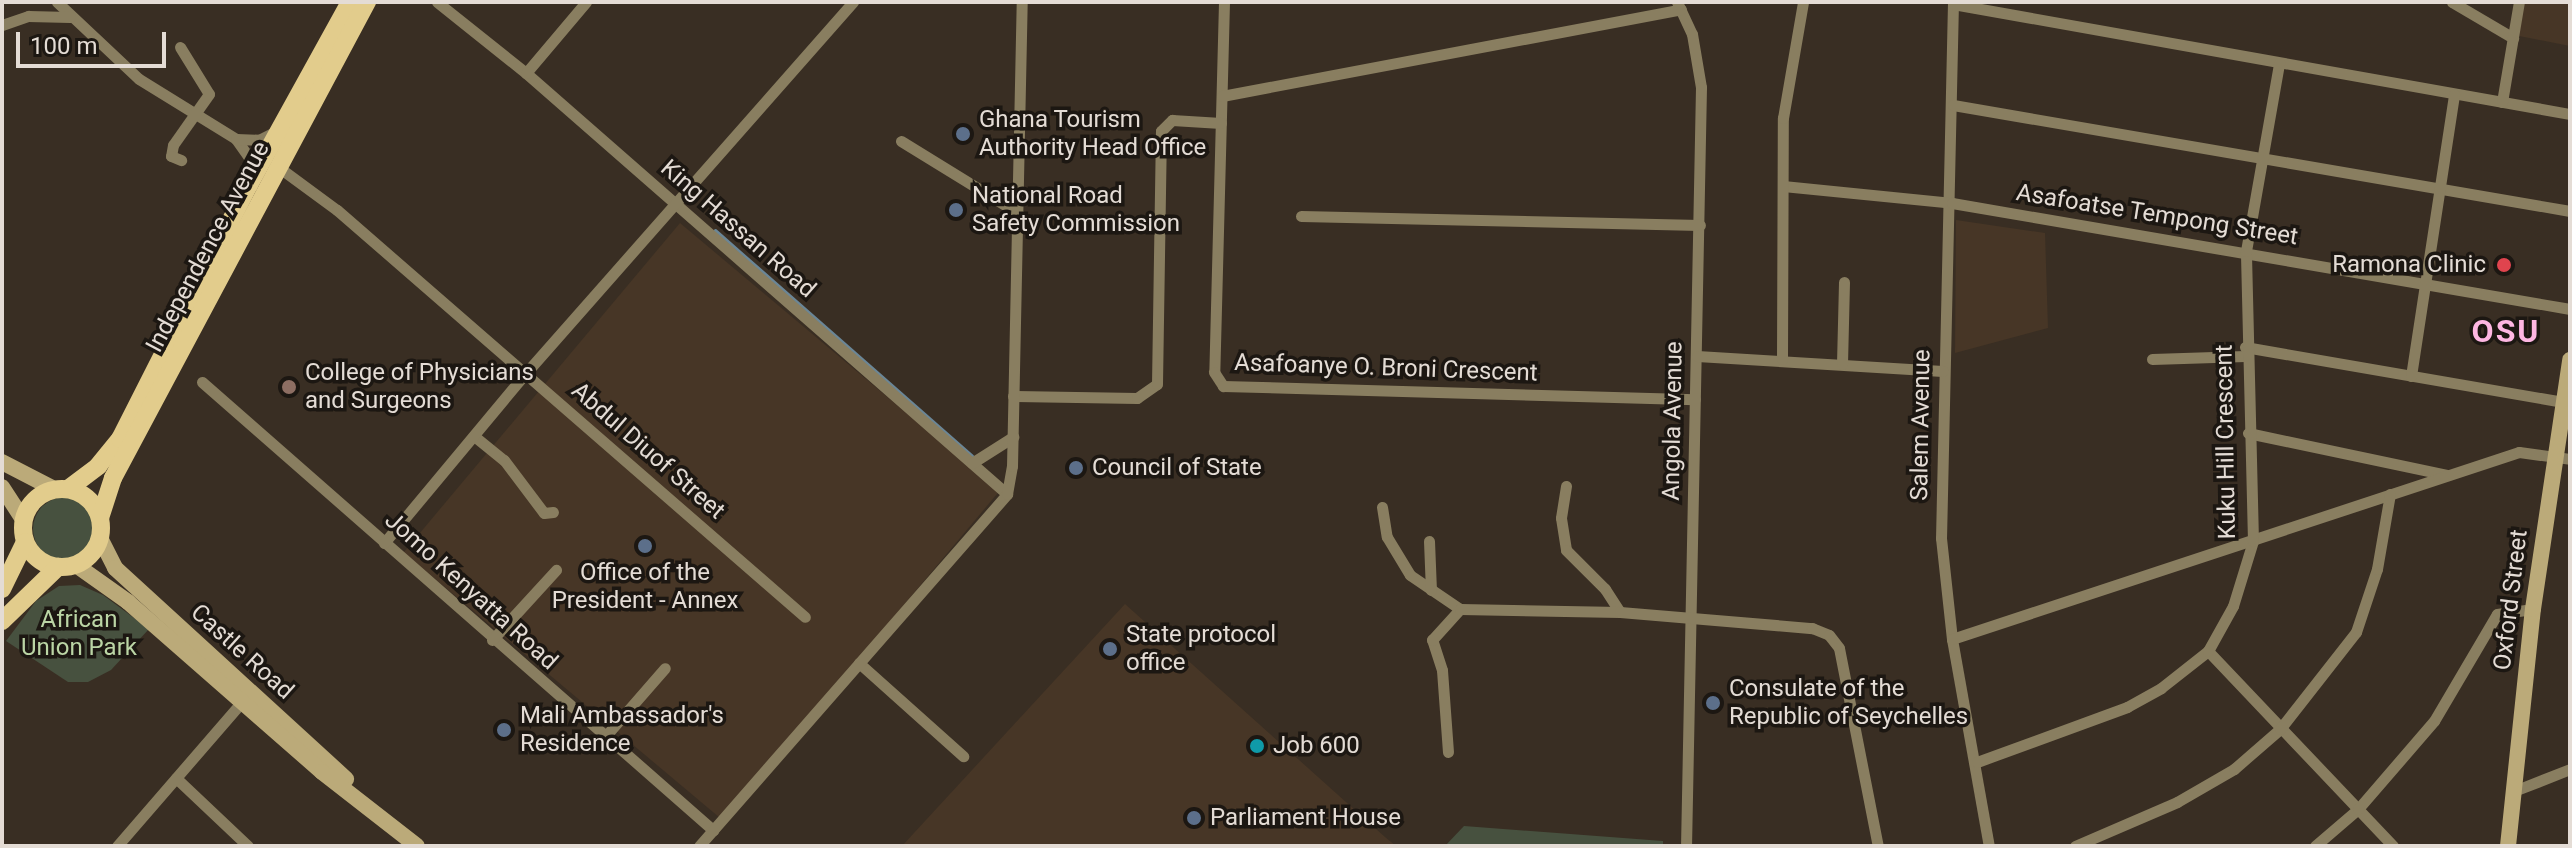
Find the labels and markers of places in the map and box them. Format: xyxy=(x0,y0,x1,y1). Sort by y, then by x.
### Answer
place label: Ghana Tourism Authority Head Office xyxy=(979,106,1206,162)
marker: Ghana Tourism Authority Head Office xyxy=(954,125,972,143)
place label: National Road Safety Commission xyxy=(972,182,1180,238)
marker: National Road Safety Commission xyxy=(947,201,965,219)
place label: Ramona Clinic xyxy=(2332,251,2486,279)
marker: Ramona Clinic xyxy=(2493,254,2515,276)
place label: College of Physicians and Surgeons xyxy=(305,359,534,415)
marker: College of Physicians and Surgeons xyxy=(280,378,298,396)
place label: Council of State xyxy=(1092,454,1262,482)
marker: Council of State xyxy=(1067,459,1085,477)
marker: Office of the President - Annex xyxy=(636,537,654,555)
place label: Office of the President - Annex xyxy=(552,559,738,615)
place label: State protocol office xyxy=(1126,621,1276,677)
marker: State protocol office xyxy=(1101,640,1119,658)
place label: Consulate of the Republic of Seychelles xyxy=(1729,675,1968,731)
marker: Consulate of the Republic of Seychelles xyxy=(1704,694,1722,712)
place label: Mali Ambassador's Residence xyxy=(520,702,724,758)
marker: Mali Ambassador's Residence xyxy=(495,721,513,739)
place label: Job 600 xyxy=(1273,732,1360,760)
marker: Job 600 xyxy=(1248,737,1266,755)
place label: Parliament House xyxy=(1210,804,1401,832)
marker: Parliament House xyxy=(1185,809,1203,827)

